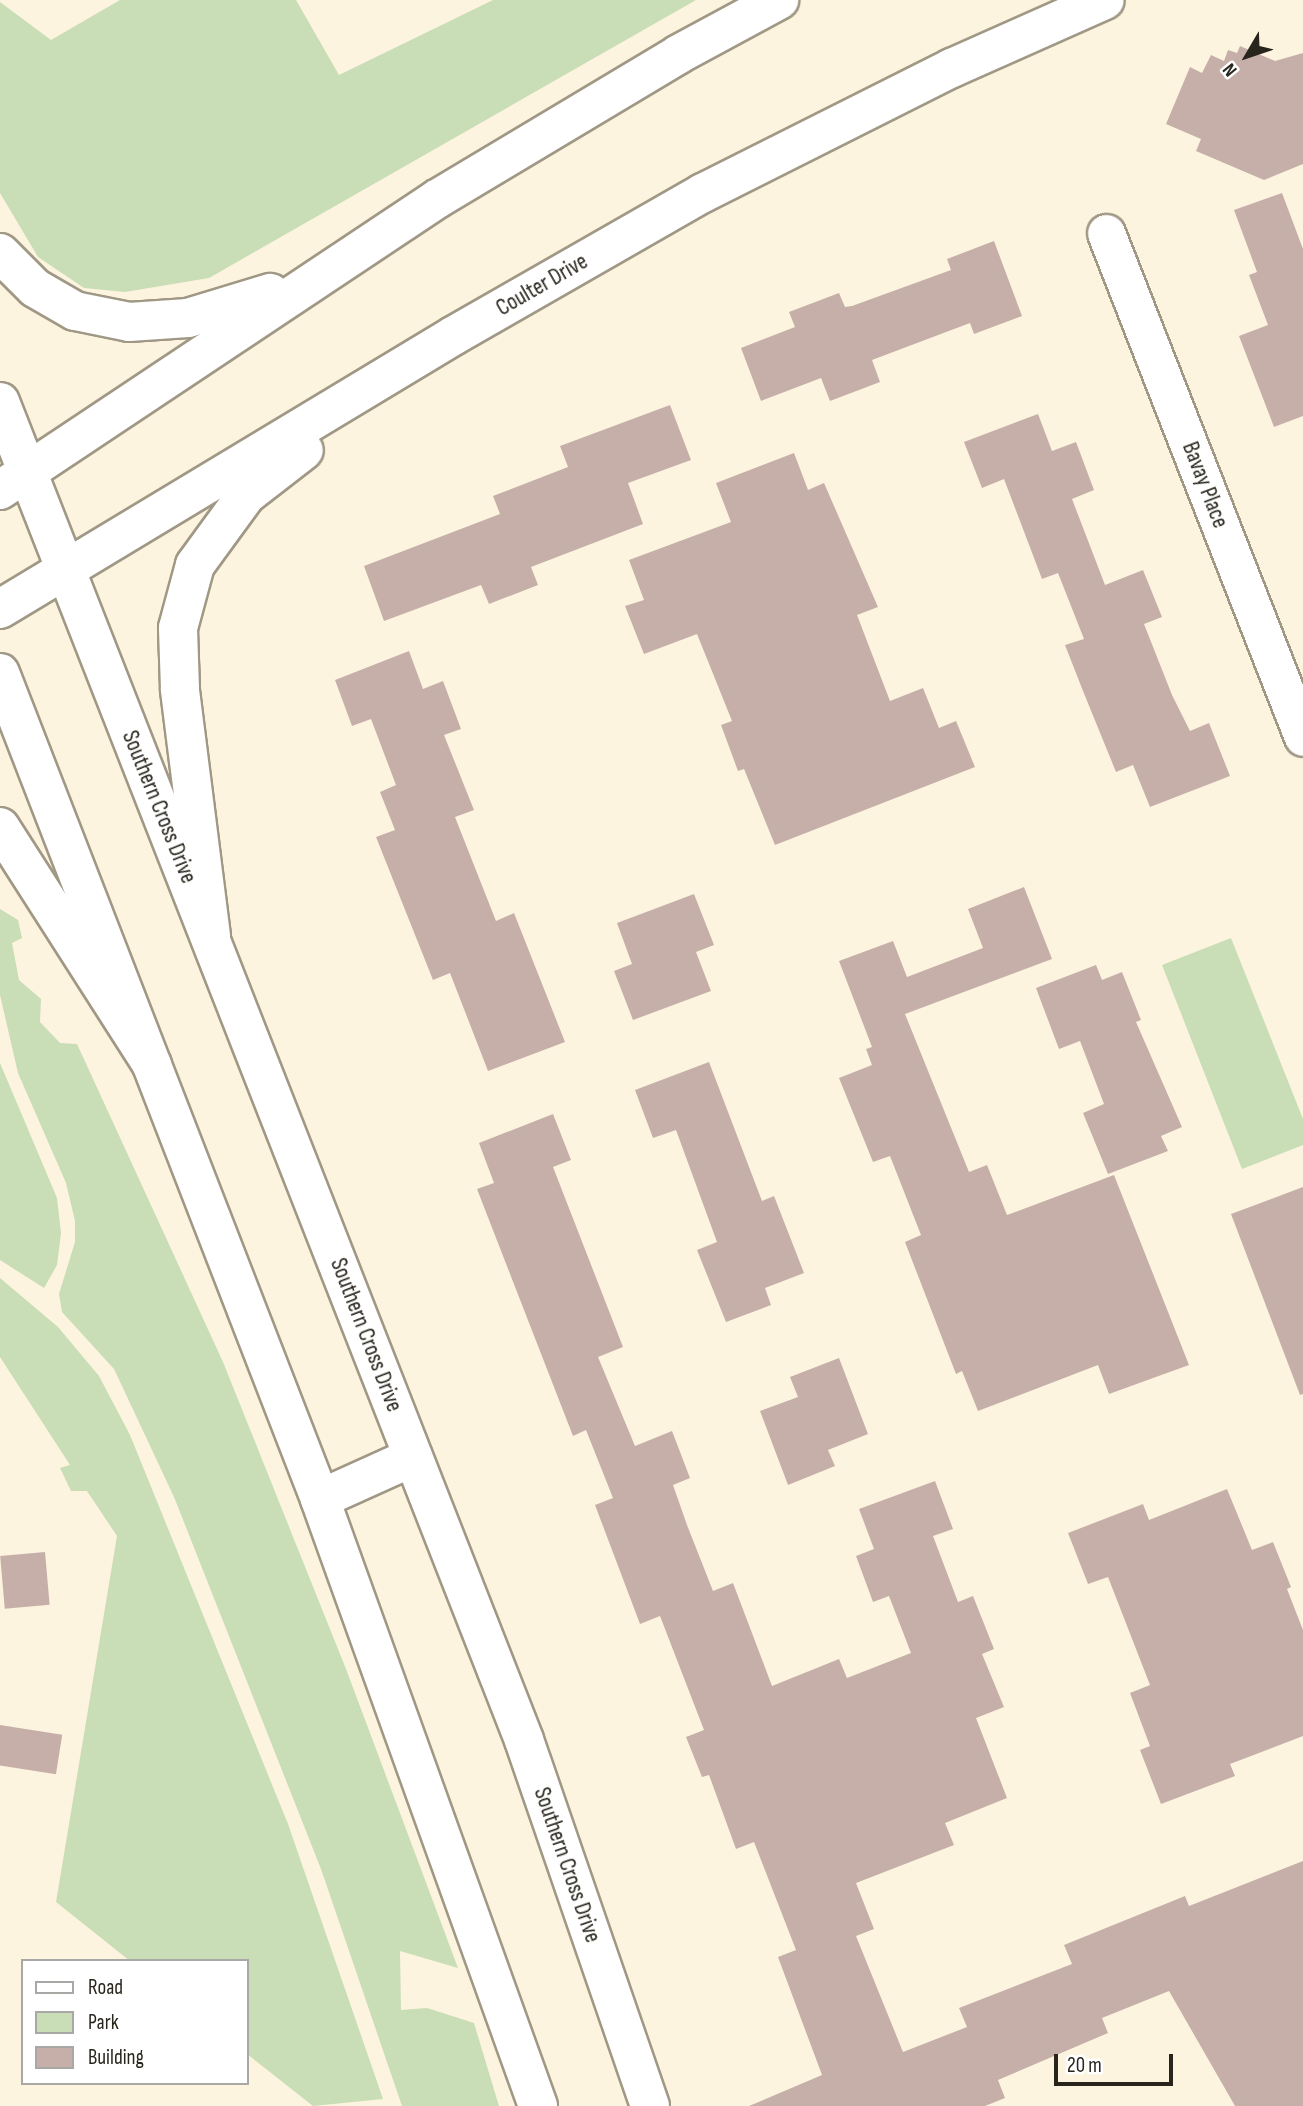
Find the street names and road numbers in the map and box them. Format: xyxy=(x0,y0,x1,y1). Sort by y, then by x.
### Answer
street label: Coulter Drive xyxy=(491,248,593,322)
street label: Bavay Place xyxy=(1176,438,1234,532)
street label: Southern Cross Drive xyxy=(116,727,202,887)
street label: Southern Cross Drive xyxy=(324,1254,408,1416)
street label: Southern Cross Drive xyxy=(528,1784,606,1946)

